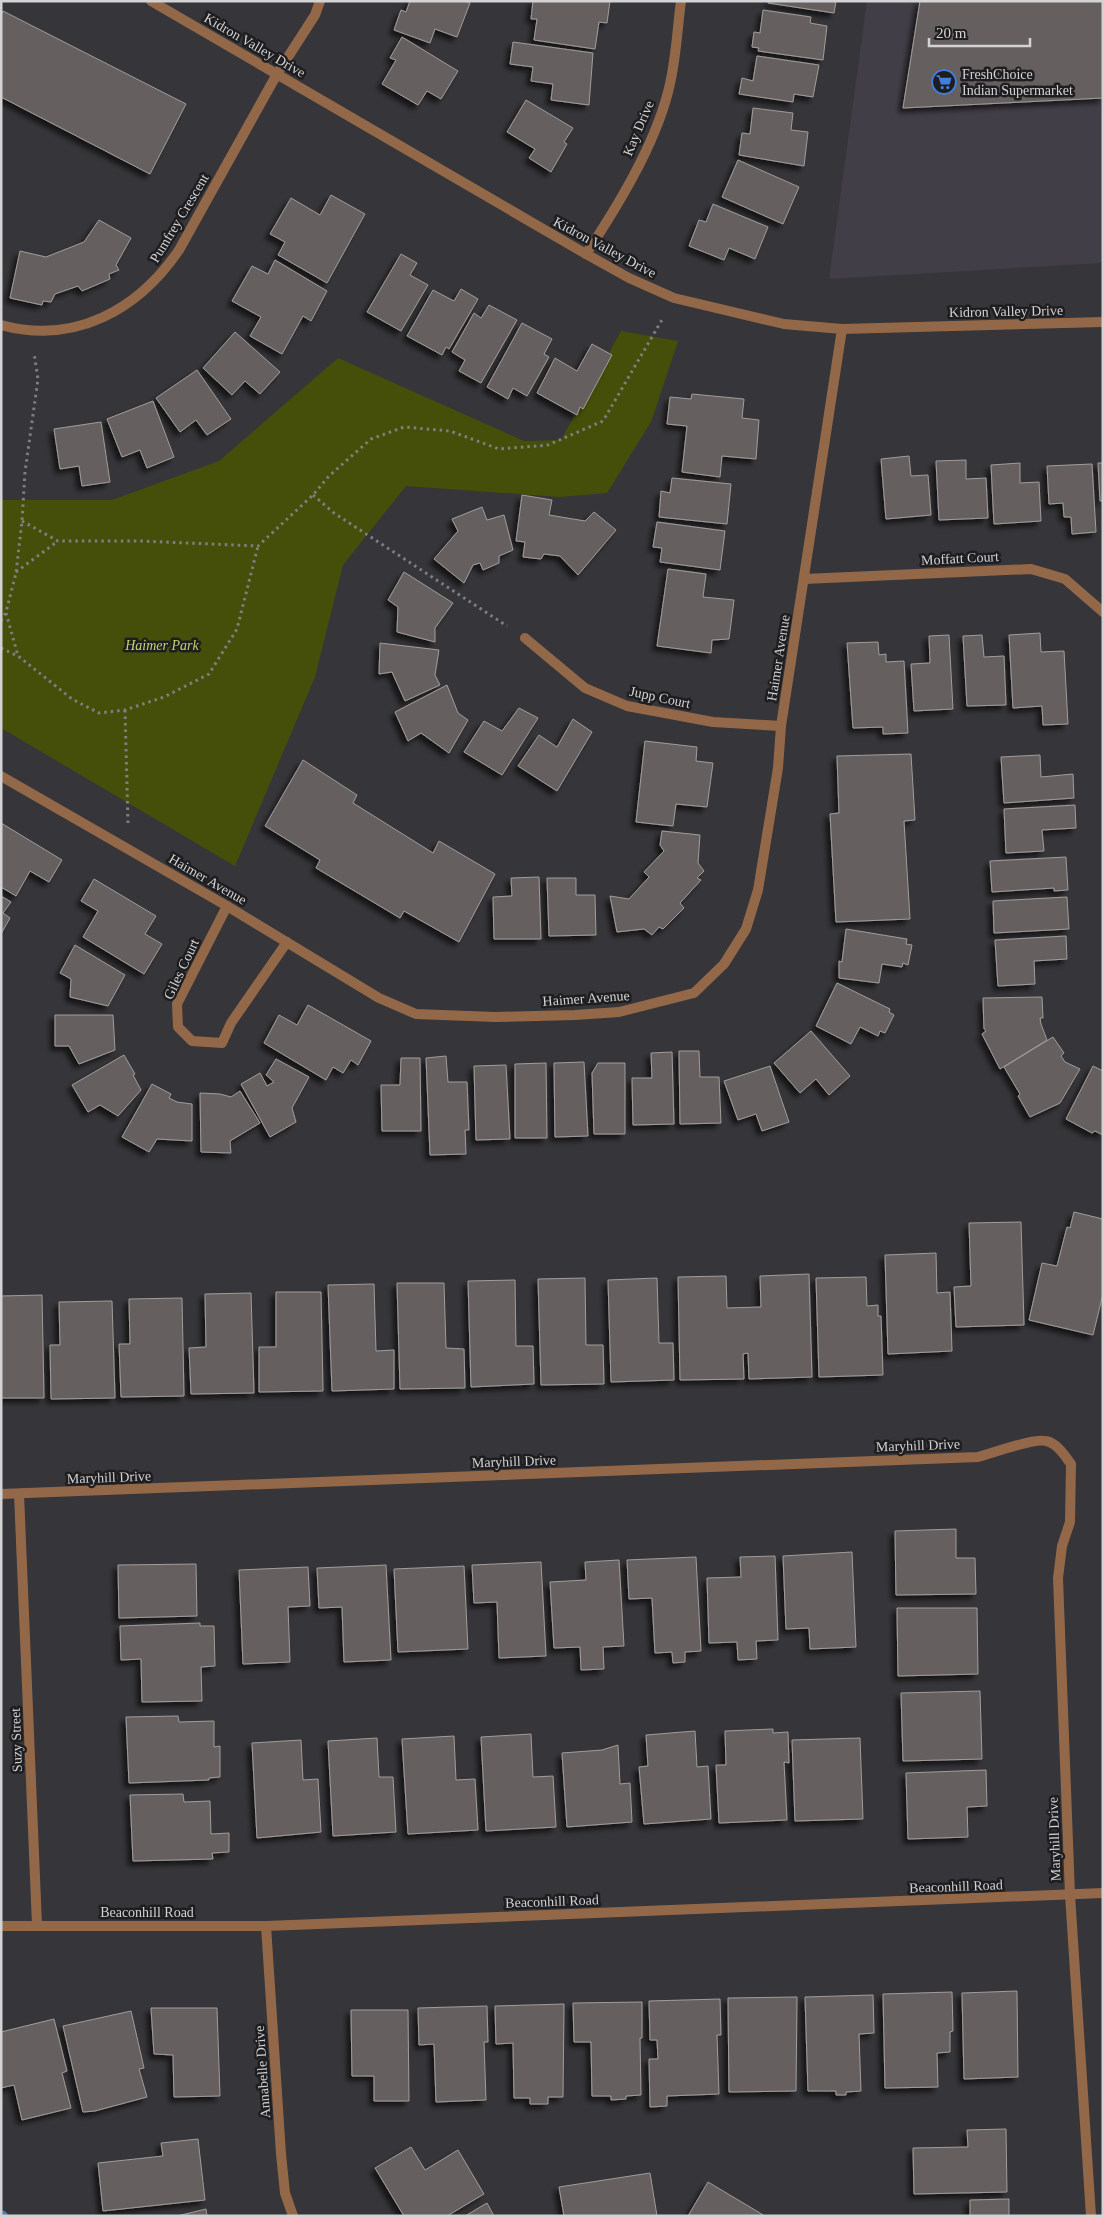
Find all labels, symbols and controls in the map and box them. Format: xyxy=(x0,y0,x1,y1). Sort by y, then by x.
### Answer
street label: Kidron Valley Drive xyxy=(202,10,308,80)
scale bar xyxy=(929,15,1030,47)
text: 20 m xyxy=(936,25,967,41)
place label: FreshChoice Indian Supermarket xyxy=(962,67,1073,98)
supermarket icon: FreshChoice Indian Supermarket xyxy=(931,69,957,95)
street label: Kay Drive xyxy=(620,98,657,158)
street label: Pumfrey Crescent xyxy=(147,171,212,265)
street label: Kidron Valley Drive xyxy=(551,214,659,281)
street label: Kidron Valley Drive xyxy=(949,303,1063,320)
street label: Moffatt Court xyxy=(921,549,999,568)
street label: Haimer Avenue xyxy=(764,614,793,702)
park label: Haimer Park xyxy=(124,638,200,653)
street label: Jupp Court xyxy=(628,684,692,711)
street label: Haimer Avenue xyxy=(166,851,249,908)
street label: Giles Court xyxy=(161,937,202,1002)
street label: Haimer Avenue xyxy=(542,988,630,1009)
street label: Maryhill Drive xyxy=(876,1437,960,1454)
street label: Maryhill Drive xyxy=(472,1453,556,1470)
street label: Maryhill Drive xyxy=(67,1469,151,1486)
street label: Suzy Street xyxy=(8,1708,25,1772)
street label: Maryhill Drive xyxy=(1046,1797,1063,1881)
street label: Beaconhill Road xyxy=(909,1877,1003,1896)
street label: Beaconhill Road xyxy=(505,1892,599,1911)
street label: Beaconhill Road xyxy=(100,1905,194,1920)
street label: Annabelle Drive xyxy=(252,2025,273,2119)

